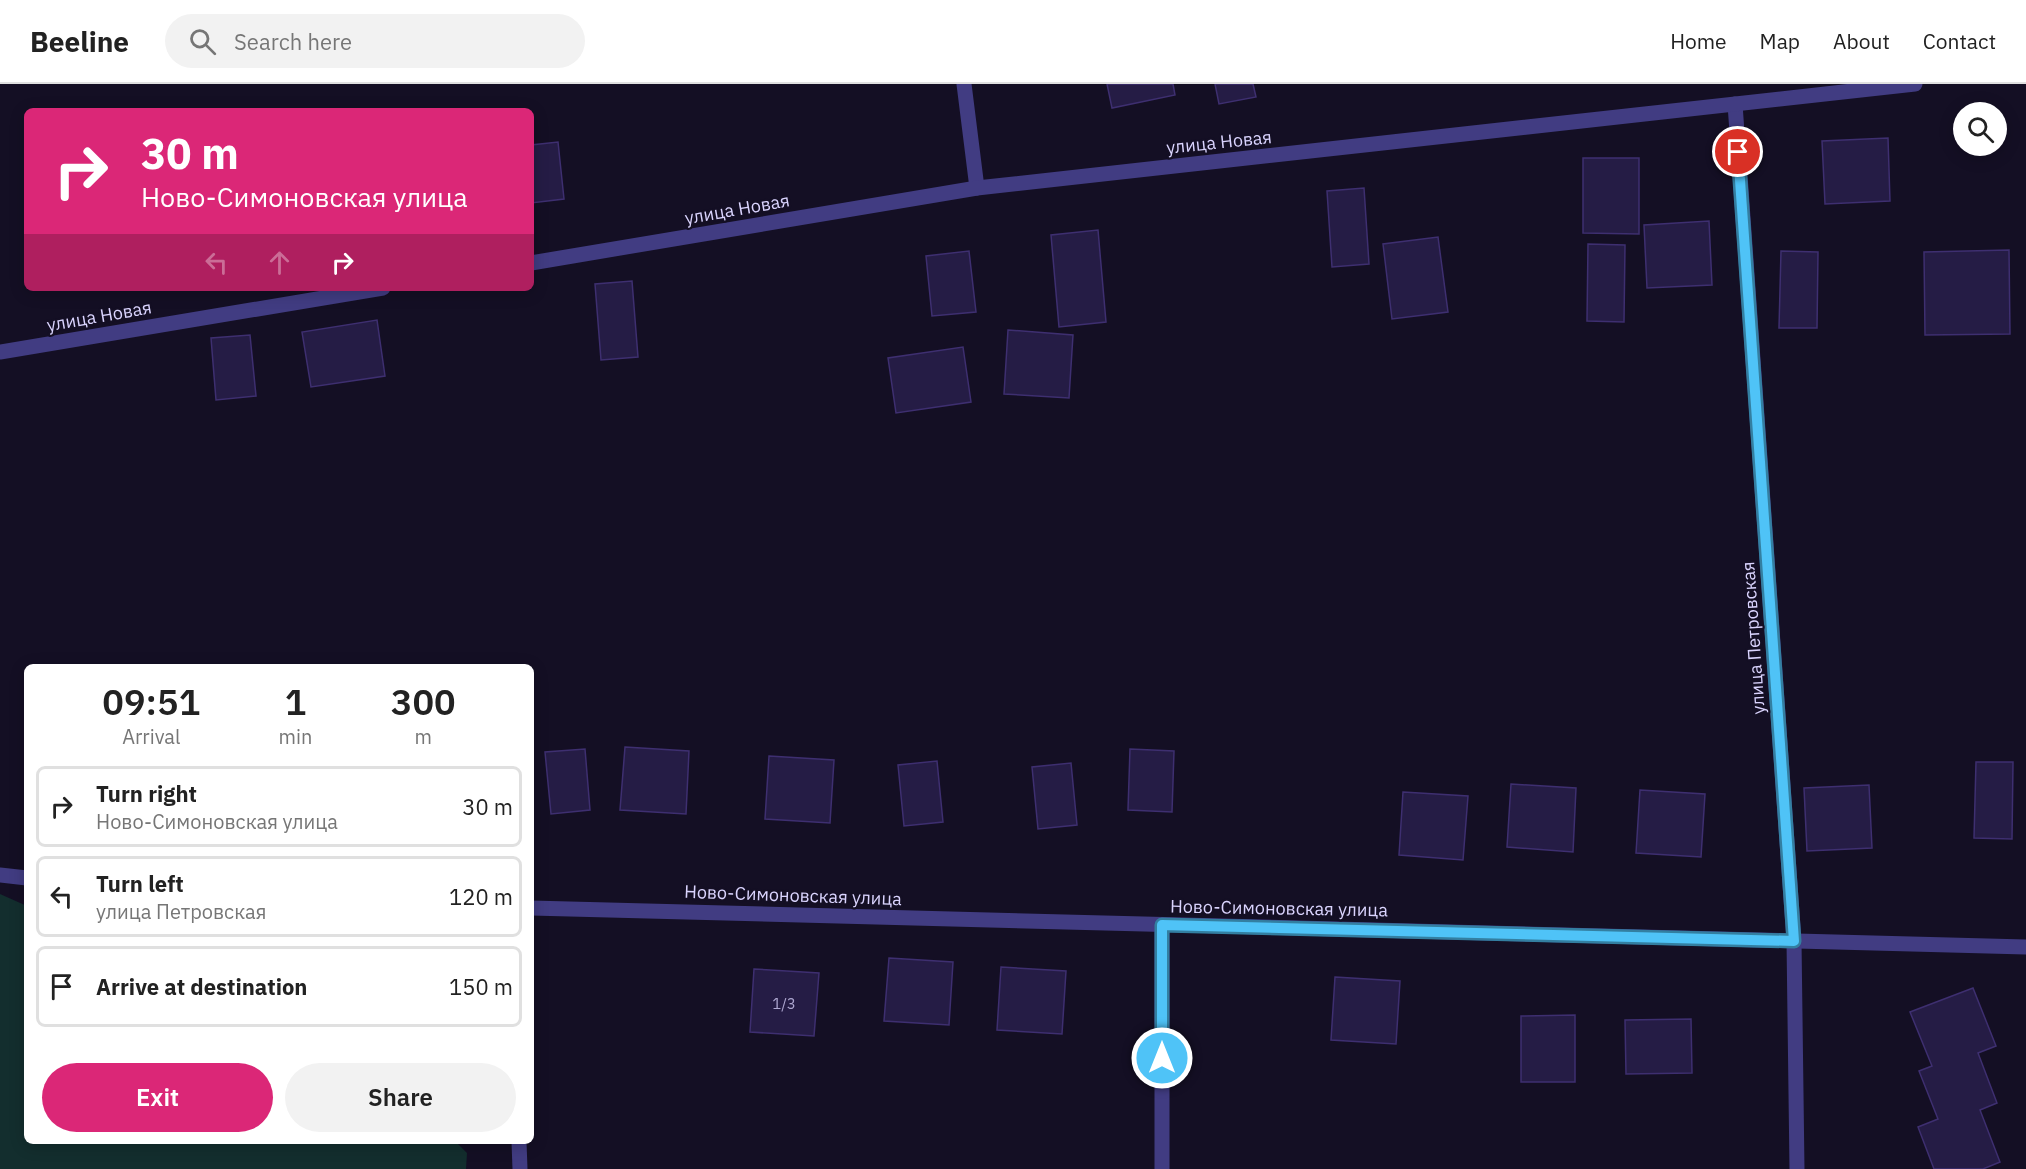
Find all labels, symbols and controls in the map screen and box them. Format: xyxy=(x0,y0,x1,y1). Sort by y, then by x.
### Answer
search box xyxy=(165,14,585,68)
text: Beeline xyxy=(30,23,129,60)
icon: search xyxy=(186,25,219,58)
text: Search here xyxy=(234,27,352,56)
text: Home xyxy=(1670,27,1727,55)
text: Map xyxy=(1760,27,1800,55)
text: About xyxy=(1833,27,1890,55)
text: Contact xyxy=(1923,27,1996,55)
map controls xyxy=(1953,102,2007,156)
button: search xyxy=(1953,102,2007,156)
street label: улица Новая xyxy=(1165,125,1273,159)
text: 30 m xyxy=(141,126,239,181)
pin xyxy=(1712,126,1763,177)
icon: right xyxy=(42,132,120,210)
icon: arrive xyxy=(1721,135,1754,168)
text: Ново-Симоновская улица xyxy=(141,179,468,214)
street label: улица Новая xyxy=(683,188,791,230)
icon: left xyxy=(200,246,233,279)
icon: ahead xyxy=(263,246,296,279)
icon: right xyxy=(326,246,359,279)
street label: улица Новая xyxy=(45,295,153,337)
street label: улица Петровская xyxy=(1736,561,1770,715)
text: 09:51 xyxy=(102,678,200,725)
text: 1 xyxy=(285,678,306,725)
text: 300 xyxy=(391,678,456,725)
text: Arrival xyxy=(122,723,180,750)
text: min xyxy=(279,723,312,750)
text: m xyxy=(414,723,432,750)
text: Turn right xyxy=(96,779,197,808)
icon: right xyxy=(45,790,78,823)
text: 30 m xyxy=(462,792,513,821)
text: Ново-Симоновская улица xyxy=(96,808,338,835)
text: Turn left xyxy=(96,869,184,898)
icon: left xyxy=(45,880,78,913)
street label: Ново-Симоновская улица xyxy=(684,880,903,910)
text: 120 m xyxy=(449,882,513,911)
street label: Ново-Симоновская улица xyxy=(1170,895,1388,921)
text: улица Петровская xyxy=(96,898,266,925)
icon: arrive xyxy=(45,970,78,1003)
text: Arrive at destination xyxy=(96,972,307,1001)
text: 150 m xyxy=(449,972,513,1001)
house number: 1/3 xyxy=(772,994,796,1013)
position arrow xyxy=(1130,1026,1194,1090)
button: Exit xyxy=(42,1063,273,1132)
button: Share xyxy=(285,1063,516,1132)

